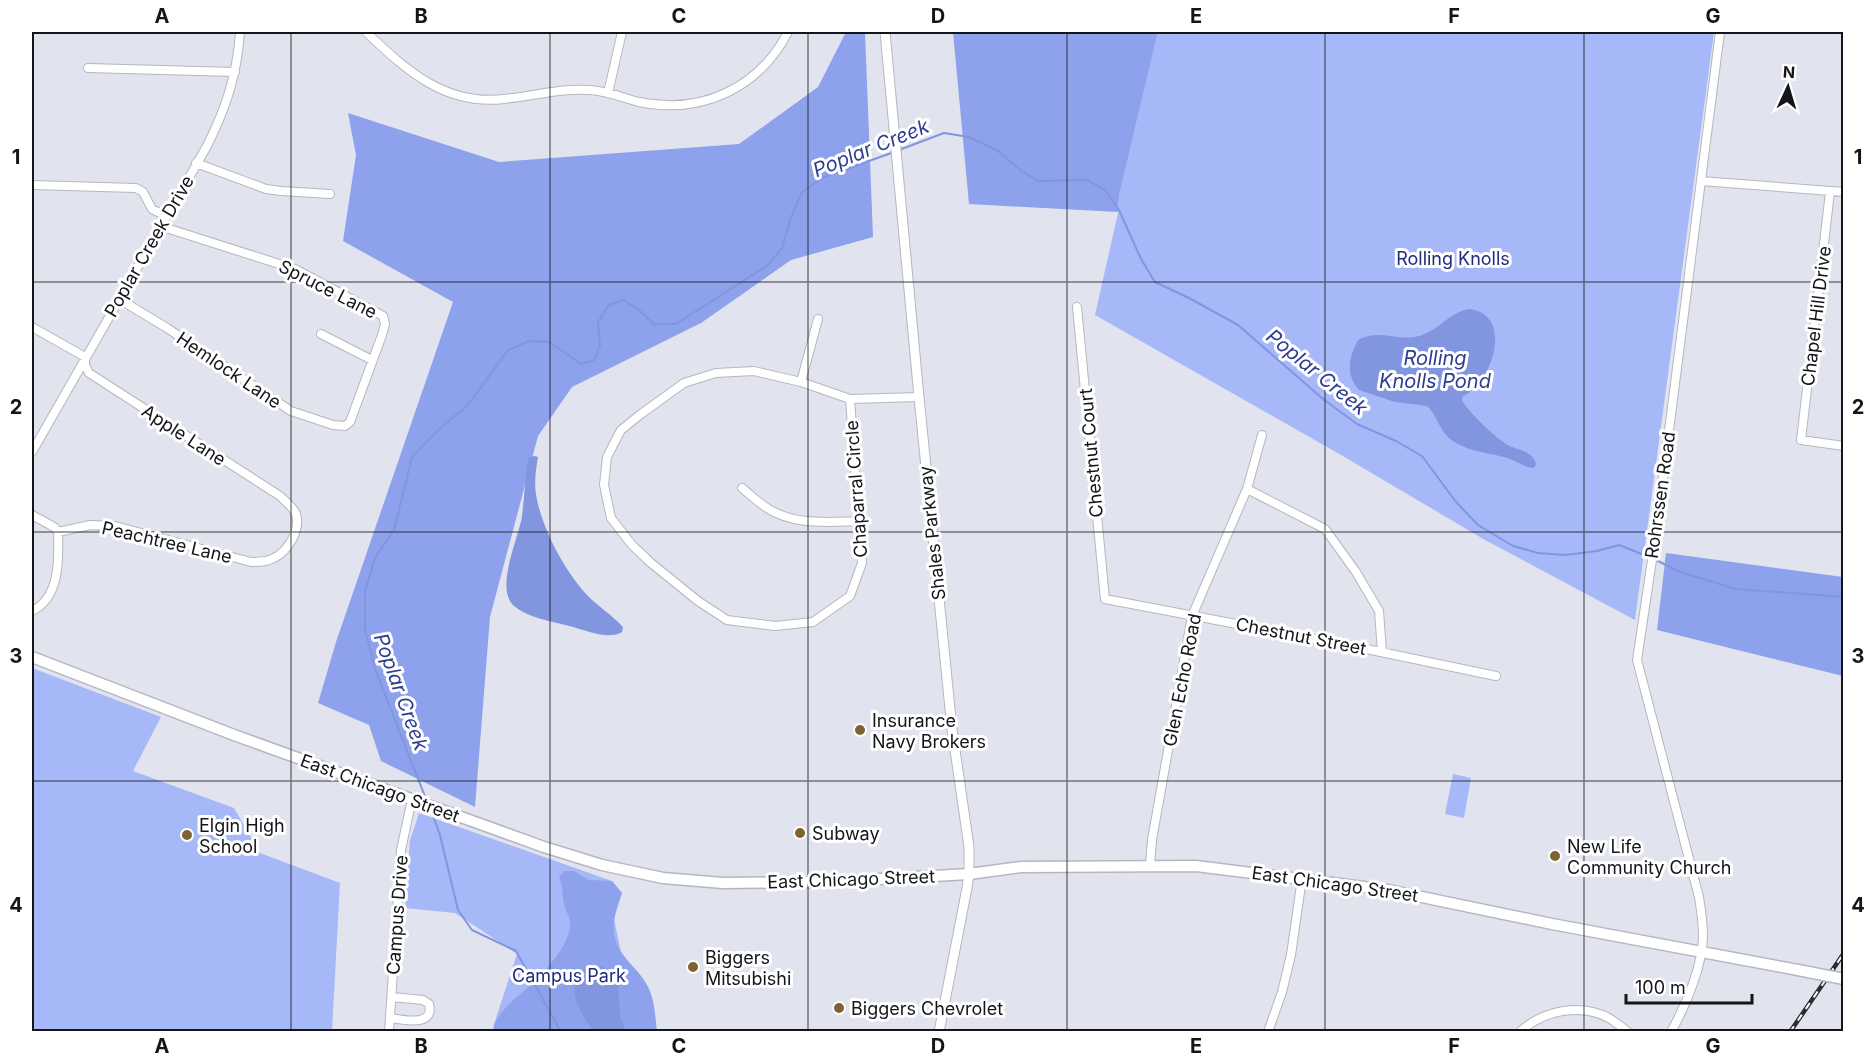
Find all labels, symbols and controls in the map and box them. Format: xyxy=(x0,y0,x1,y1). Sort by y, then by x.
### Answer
text: A xyxy=(155,4,170,28)
text: B xyxy=(414,4,428,28)
text: C xyxy=(672,4,686,28)
text: D xyxy=(931,4,945,28)
text: E xyxy=(1190,4,1202,28)
text: F xyxy=(1448,4,1460,28)
text: G xyxy=(1705,4,1721,28)
north arrow xyxy=(1758,57,1818,117)
text: N xyxy=(1782,62,1796,82)
water label: Poplar Creek xyxy=(809,113,933,182)
text: 1 xyxy=(12,145,20,169)
text: 1 xyxy=(1854,145,1862,169)
street label: Poplar Creek Drive xyxy=(100,172,198,320)
street label: Chapel Hill Drive xyxy=(1797,245,1835,387)
park label: Rolling Knolls xyxy=(1396,248,1510,269)
street label: Spruce Lane xyxy=(275,255,381,323)
water label: Poplar Creek xyxy=(1262,324,1373,421)
street label: Hemlock Lane xyxy=(173,327,285,413)
water label: Rolling Knolls Pond xyxy=(1379,346,1492,393)
street label: Chestnut Court xyxy=(1075,388,1107,518)
text: 2 xyxy=(10,395,22,419)
text: 2 xyxy=(1852,395,1864,419)
street label: Apple Lane xyxy=(138,400,230,470)
street label: Chaparral Circle xyxy=(841,420,871,558)
street label: Rohrssen Road xyxy=(1641,430,1679,560)
street label: Shales Parkway xyxy=(915,465,949,601)
street label: Peachtree Lane xyxy=(100,517,234,567)
street label: Glen Echo Road xyxy=(1159,612,1205,748)
street label: Chestnut Street xyxy=(1234,613,1368,659)
water label: Poplar Creek xyxy=(369,630,434,755)
text: 3 xyxy=(10,644,22,668)
text: 3 xyxy=(1852,644,1864,668)
place label: Insurance Navy Brokers xyxy=(872,710,986,752)
marker: Insurance Navy Brokers xyxy=(853,723,867,737)
street label: East Chicago Street xyxy=(298,749,463,827)
place label: Elgin High School xyxy=(199,815,285,857)
place label: Subway xyxy=(812,823,880,844)
marker: Subway xyxy=(793,826,807,840)
marker: Elgin High School xyxy=(180,828,194,842)
place label: New Life Community Church xyxy=(1567,836,1731,878)
marker: New Life Community Church xyxy=(1548,849,1562,863)
street label: Campus Drive xyxy=(382,854,412,976)
street label: East Chicago Street xyxy=(1250,862,1420,906)
street label: East Chicago Street xyxy=(767,866,935,892)
text: 4 xyxy=(9,893,23,917)
text: 4 xyxy=(1851,893,1865,917)
place label: Biggers Mitsubishi xyxy=(705,947,791,989)
marker: Biggers Mitsubishi xyxy=(686,960,700,974)
park label: Campus Park xyxy=(512,965,626,986)
scale bar xyxy=(1626,967,1752,1005)
text: 100 m xyxy=(1635,977,1686,998)
place label: Biggers Chevrolet xyxy=(851,998,1003,1019)
marker: Biggers Chevrolet xyxy=(832,1001,846,1015)
text: A xyxy=(155,1034,170,1058)
text: B xyxy=(414,1034,428,1058)
text: C xyxy=(672,1034,686,1058)
text: D xyxy=(931,1034,945,1058)
text: E xyxy=(1190,1034,1202,1058)
text: F xyxy=(1448,1034,1460,1058)
text: G xyxy=(1705,1034,1721,1058)

